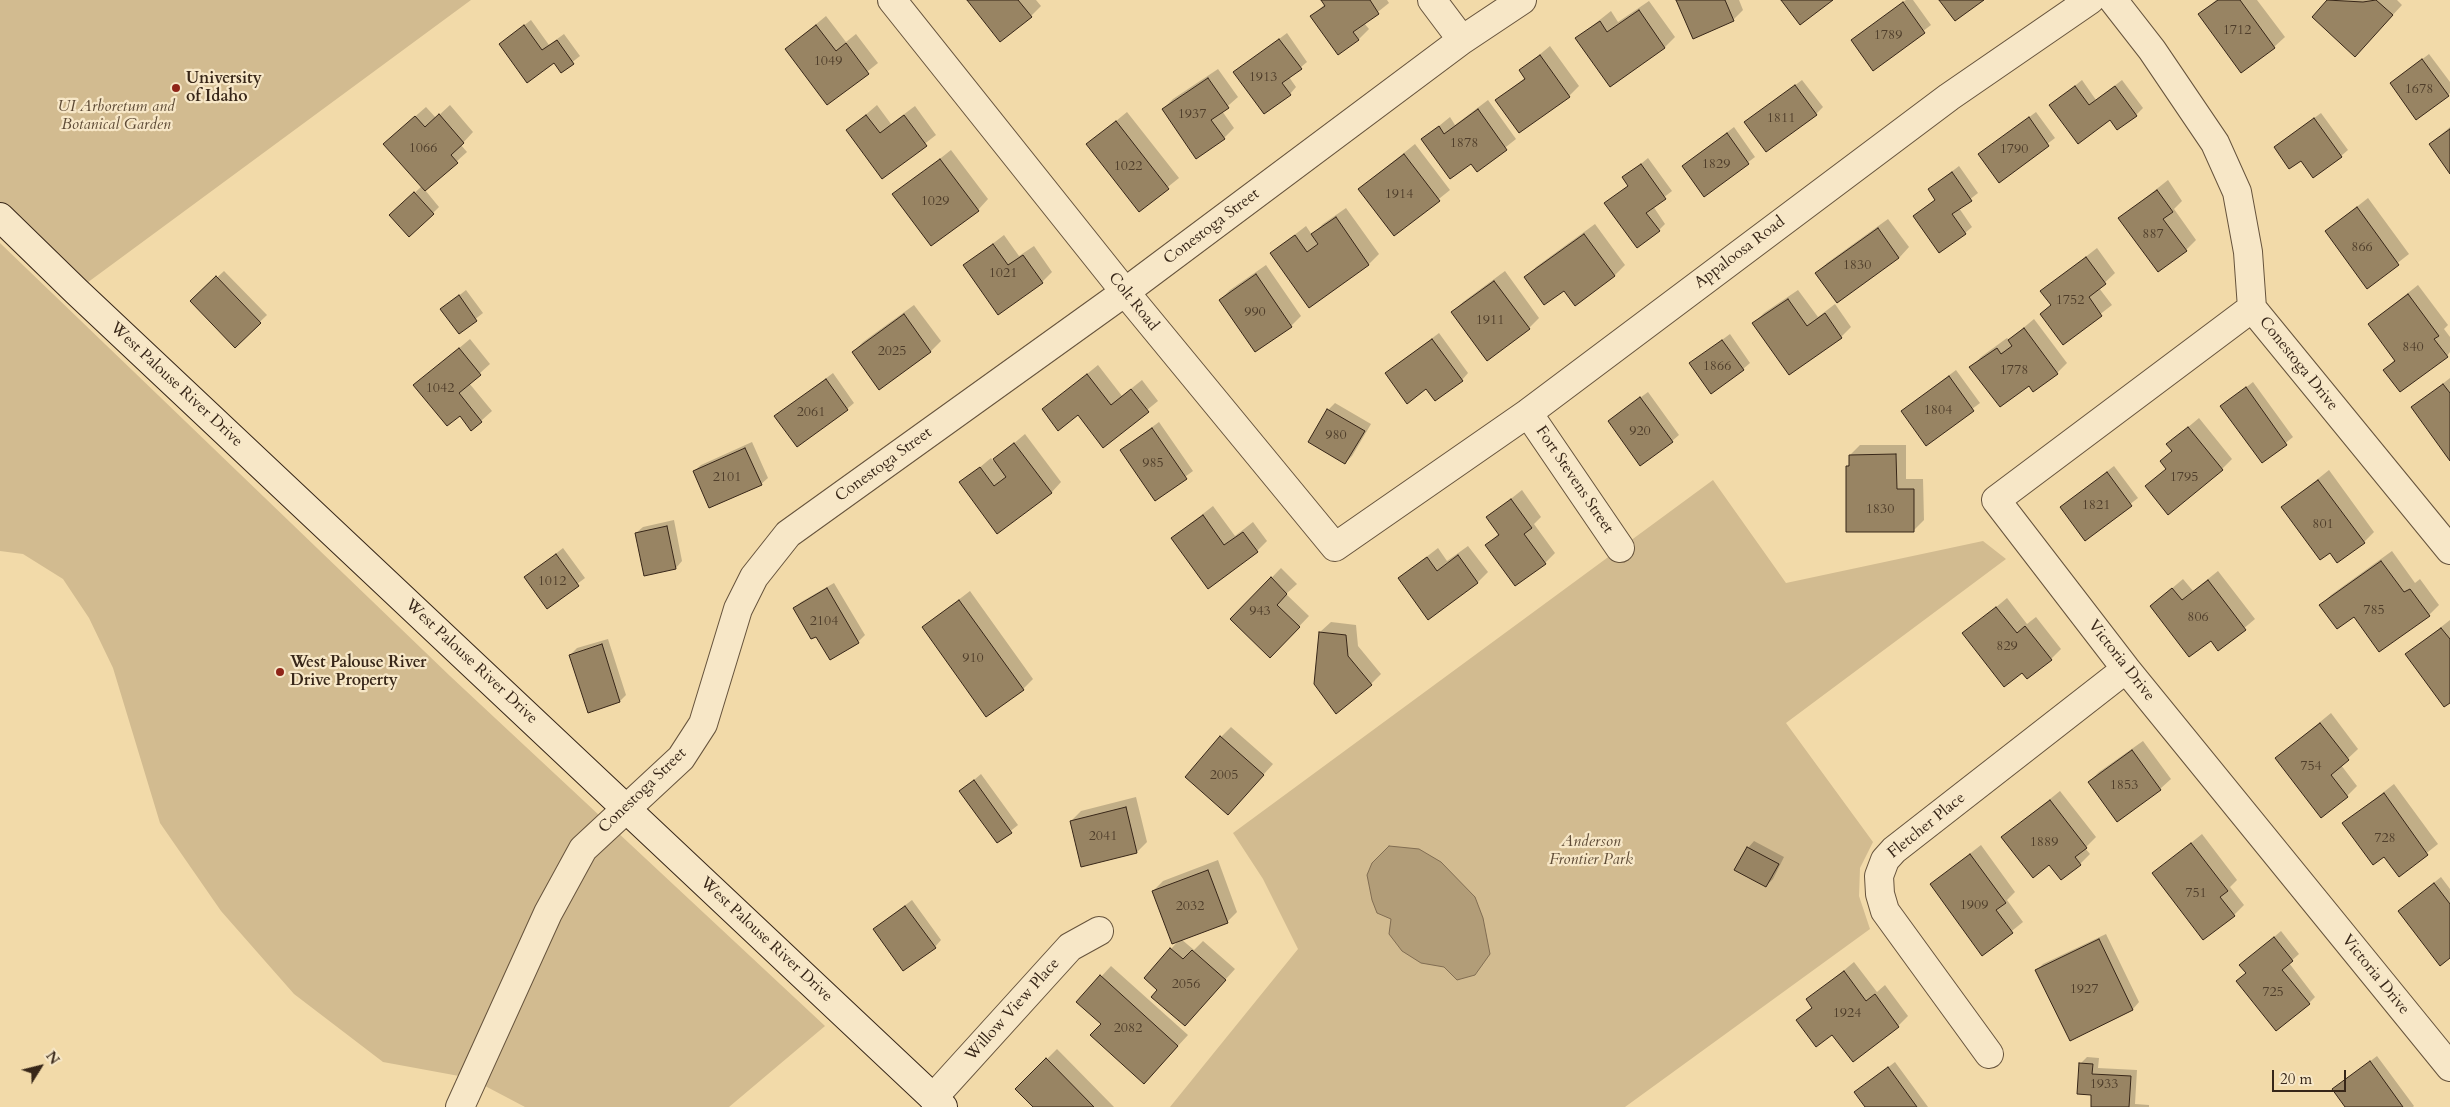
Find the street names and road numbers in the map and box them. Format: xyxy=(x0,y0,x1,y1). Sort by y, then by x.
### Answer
street label: Conestoga Street xyxy=(1160,185,1264,269)
street label: Appaloosa Road xyxy=(1691,213,1789,293)
street label: Colt Road xyxy=(1104,269,1162,335)
street label: Conestoga Drive xyxy=(2254,313,2342,415)
street label: West Palouse River Drive xyxy=(106,319,246,451)
street label: Fort Stevens Street xyxy=(1531,422,1617,538)
street label: Conestoga Street xyxy=(832,423,936,507)
street label: West Palouse River Drive xyxy=(401,596,541,728)
street label: Victoria Drive xyxy=(2083,617,2159,705)
street label: Conestoga Street xyxy=(595,744,691,838)
street label: Fletcher Place xyxy=(1884,789,1970,863)
street label: West Palouse River Drive xyxy=(696,874,836,1006)
street label: Victoria Drive xyxy=(2337,931,2413,1019)
street label: Willow View Place xyxy=(962,955,1064,1065)

